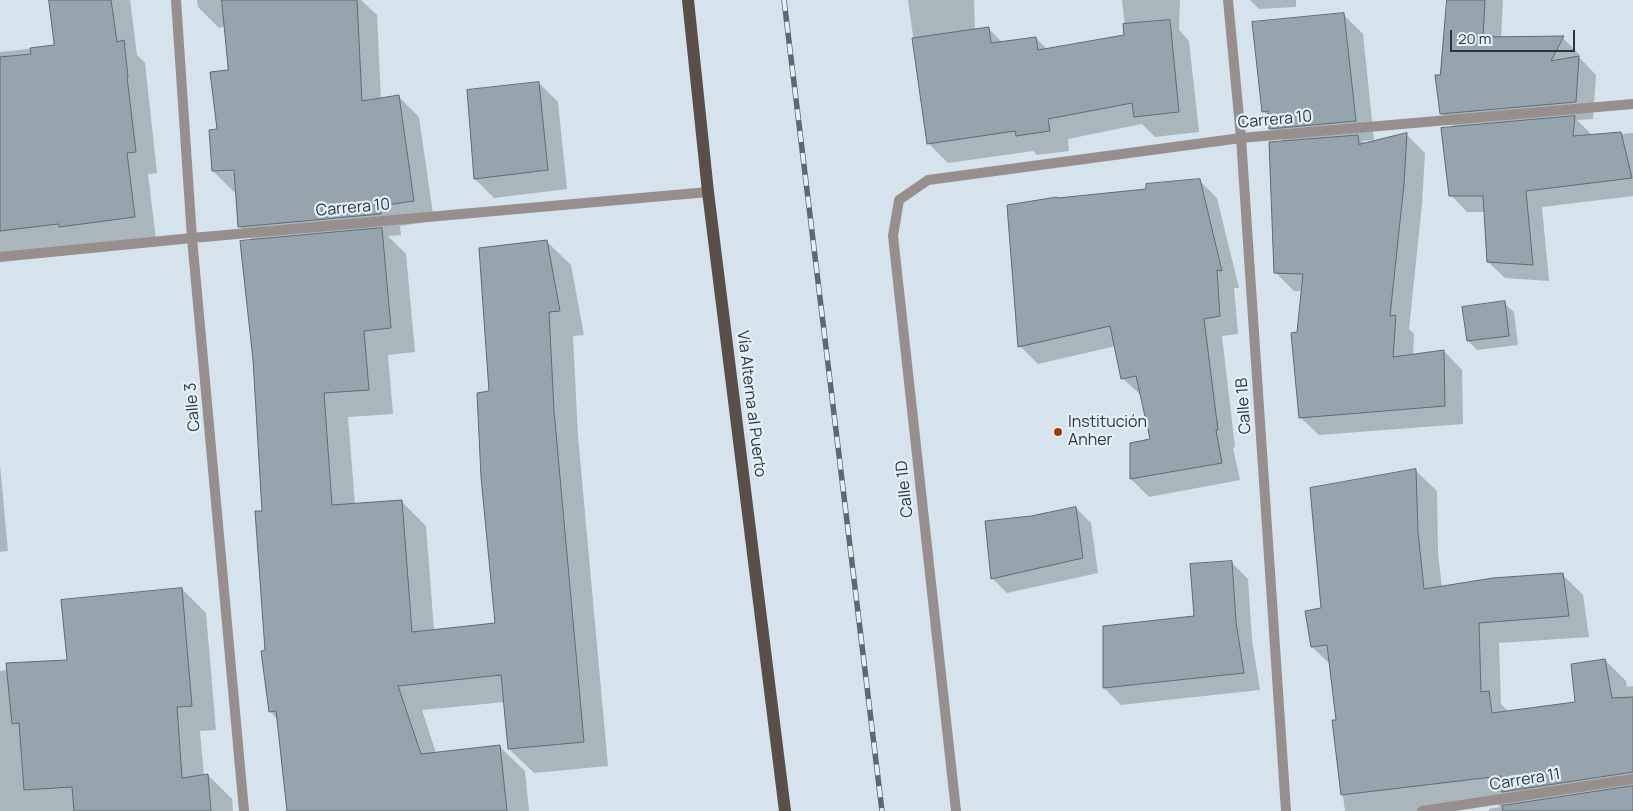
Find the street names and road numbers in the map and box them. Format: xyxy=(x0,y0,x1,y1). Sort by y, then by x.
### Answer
street label: Carrera 10 xyxy=(1237,107,1313,133)
street label: Carrera 10 xyxy=(315,195,391,221)
street label: Vía Alterna al Puerto xyxy=(732,330,770,478)
street label: Calle 1B xyxy=(1232,377,1256,435)
street label: Calle 3 xyxy=(181,382,205,432)
street label: Calle 1D xyxy=(892,459,918,519)
street label: Carrera 11 xyxy=(1488,765,1562,795)

